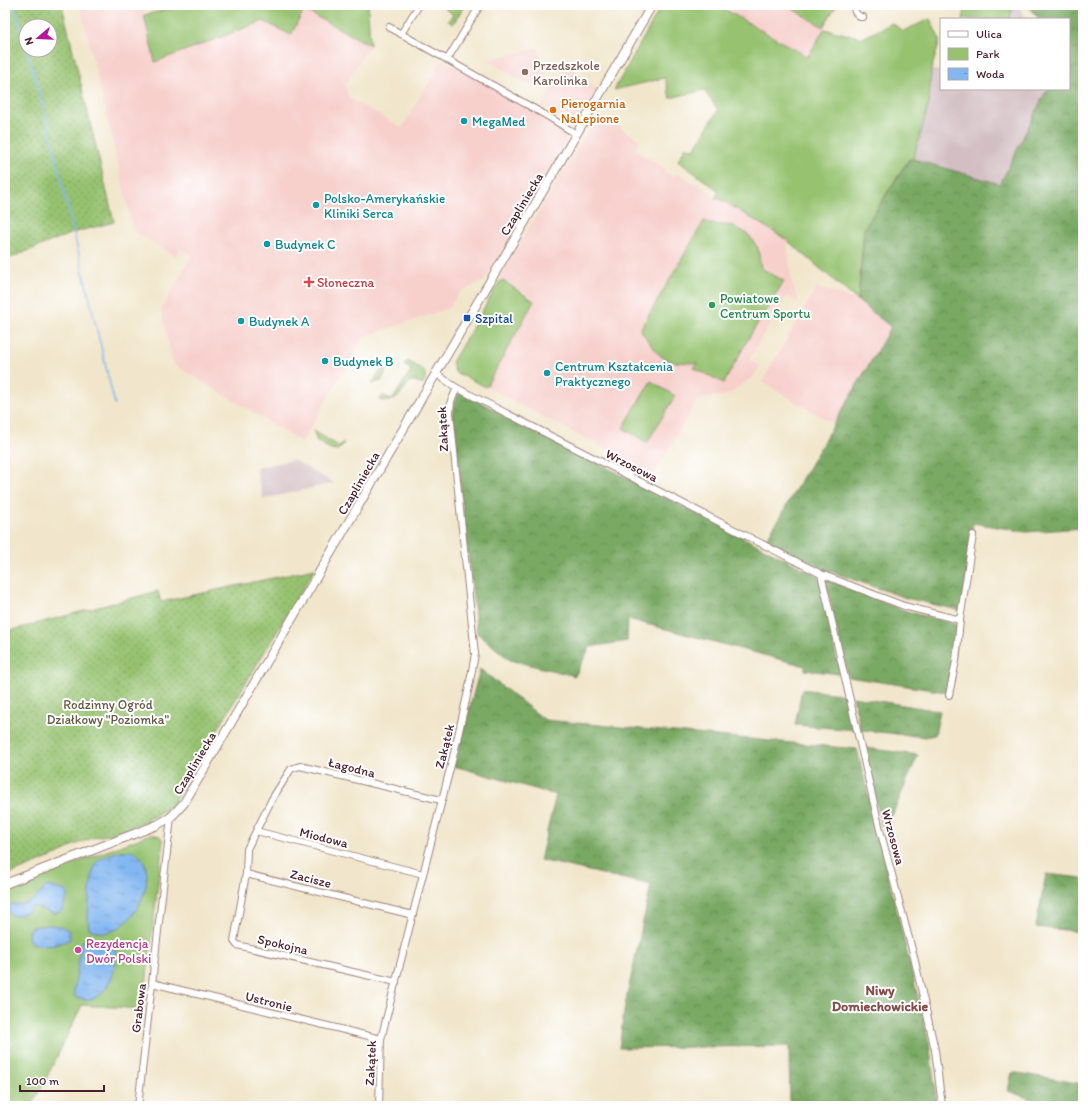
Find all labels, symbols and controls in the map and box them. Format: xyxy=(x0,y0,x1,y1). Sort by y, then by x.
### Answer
north arrow xyxy=(18,18,58,58)
legend xyxy=(940,18,1070,90)
text: Ulica xyxy=(976,27,1002,41)
text: N xyxy=(22,35,36,47)
text: Park xyxy=(976,47,1000,61)
place label: Przedszkole Karolinka xyxy=(533,58,600,88)
marker: Przedszkole Karolinka xyxy=(520,67,530,77)
text: Woda xyxy=(976,67,1005,81)
place label: Pierogarnia NaLepione xyxy=(561,96,626,126)
marker: Pierogarnia NaLepione xyxy=(548,105,558,115)
place label: MegaMed xyxy=(472,114,525,129)
marker: MegaMed xyxy=(459,116,469,126)
street label: Czapliniecka xyxy=(497,170,546,238)
place label: Polsko-Amerykańskie Kliniki Serca xyxy=(324,191,445,221)
marker: Polsko-Amerykańskie Kliniki Serca xyxy=(311,200,321,210)
place label: Budynek C xyxy=(275,237,335,252)
marker: Budynek C xyxy=(262,239,272,249)
place label: Słoneczna xyxy=(317,275,374,290)
marker: Słoneczna xyxy=(304,277,314,287)
place label: Powiatowe Centrum Sportu xyxy=(720,291,810,321)
marker: Powiatowe Centrum Sportu xyxy=(707,300,717,310)
place label: Szpital xyxy=(475,311,513,326)
marker: Szpital xyxy=(462,313,472,323)
place label: Budynek A xyxy=(249,314,310,329)
marker: Budynek A xyxy=(236,316,246,326)
place label: Budynek B xyxy=(333,354,393,369)
marker: Budynek B xyxy=(320,356,330,366)
place label: Centrum Kształcenia Praktycznego xyxy=(555,359,673,389)
marker: Centrum Kształcenia Praktycznego xyxy=(542,368,552,378)
street label: Zakątek xyxy=(434,406,451,452)
street label: Wrzosowa xyxy=(603,446,661,485)
street label: Czapliniecka xyxy=(334,448,383,518)
park label: Rodzinny Ogród Działkowy "Poziomka" xyxy=(47,697,170,727)
street label: Zakątek xyxy=(432,722,457,770)
street label: Czapliniecka xyxy=(170,729,219,797)
street label: Łagodna xyxy=(327,754,377,781)
street label: Wrzosowa xyxy=(879,808,908,867)
street label: Miodowa xyxy=(298,824,350,851)
street label: Zacisze xyxy=(289,866,333,891)
street label: Spokojna xyxy=(256,931,310,958)
place label: Rezydencja Dwór Polski xyxy=(86,936,151,966)
marker: Rezydencja Dwór Polski xyxy=(73,945,83,955)
street label: Grabowa xyxy=(128,982,149,1034)
district label: Niwy Domiechowickie xyxy=(832,982,929,1015)
street label: Ustronie xyxy=(244,988,294,1015)
street label: Zakątek xyxy=(362,1040,379,1086)
scale bar xyxy=(20,1067,104,1093)
text: 100 m xyxy=(26,1074,59,1088)

